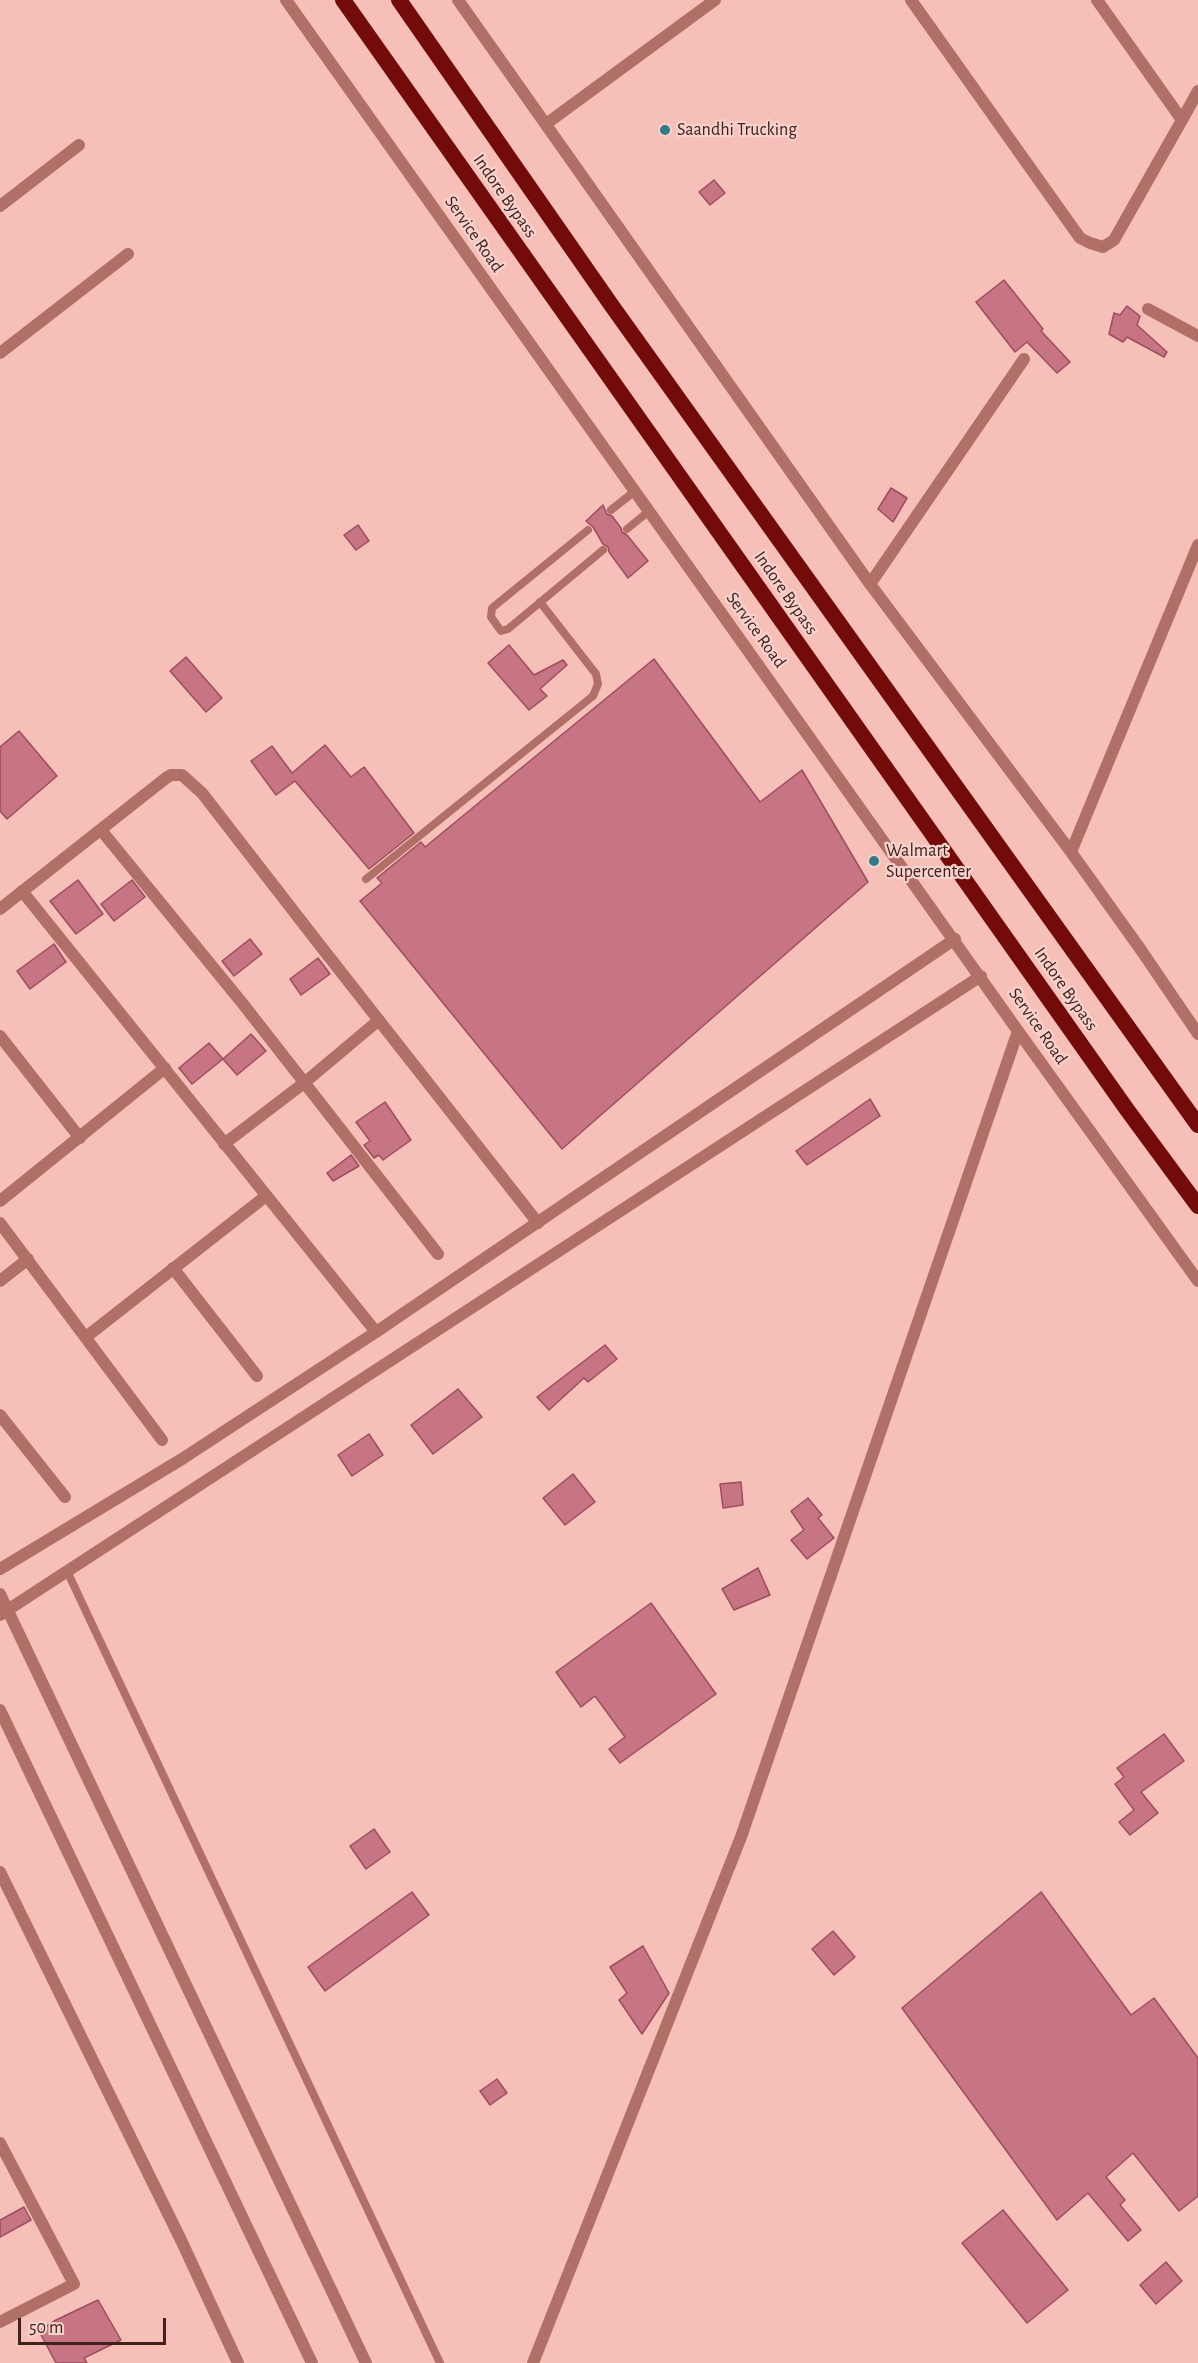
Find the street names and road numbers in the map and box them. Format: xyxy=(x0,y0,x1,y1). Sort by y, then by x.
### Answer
street label: Indore Bypass xyxy=(468,150,542,242)
street label: Service Road xyxy=(440,192,508,276)
street label: Indore Bypass xyxy=(749,547,823,639)
street label: Service Road xyxy=(721,588,791,672)
street label: Indore Bypass xyxy=(1029,943,1103,1035)
street label: Service Road xyxy=(1004,984,1072,1068)

